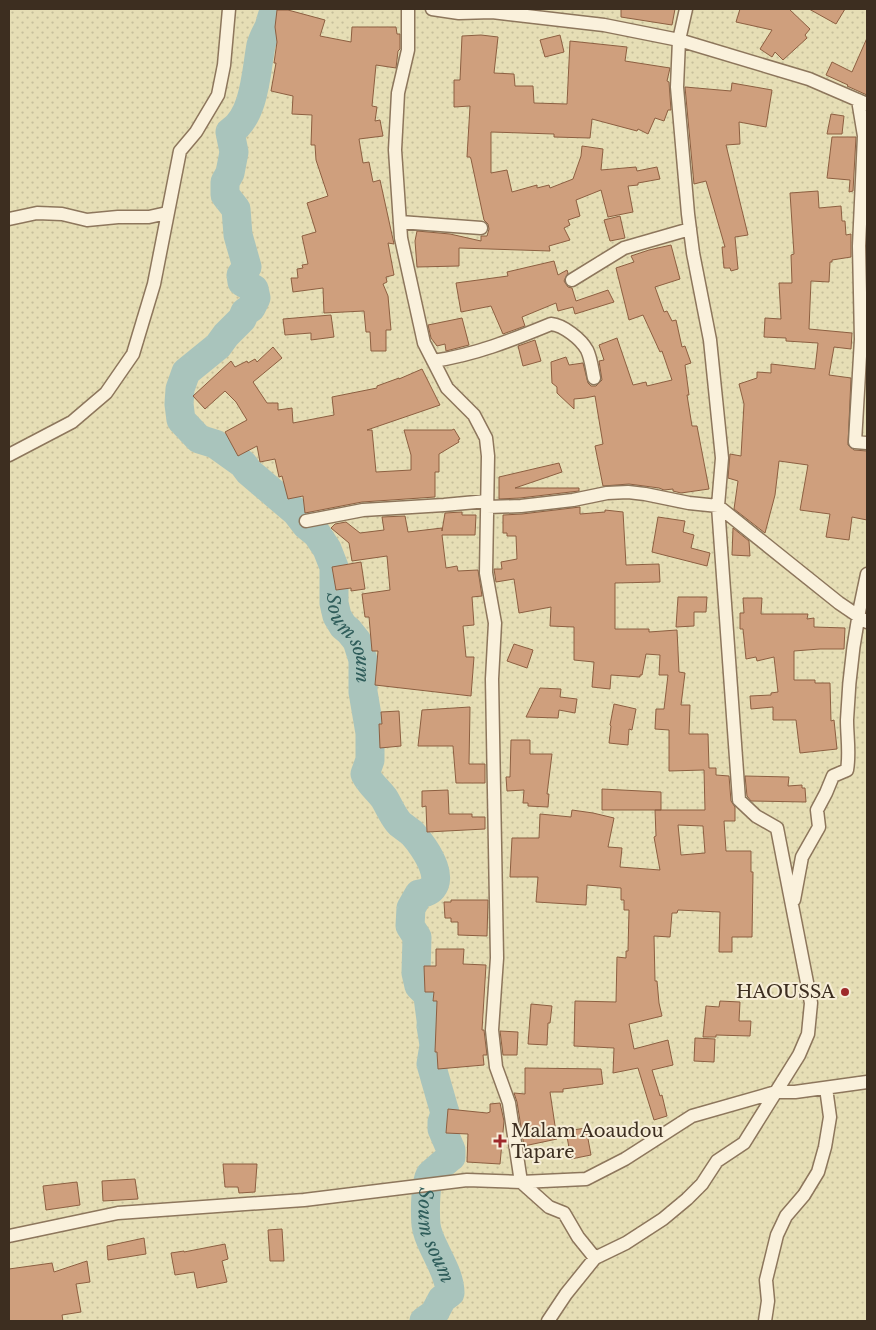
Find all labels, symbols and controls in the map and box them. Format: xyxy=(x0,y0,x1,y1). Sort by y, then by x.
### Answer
water label: Soum soum xyxy=(323,593,375,684)
place label: HAOUSSA xyxy=(736,981,836,1003)
marker: HAOUSSA xyxy=(839,986,851,998)
place label: Malam Aoaudou Tapare xyxy=(511,1120,664,1163)
marker: Malam Aoaudou Tapare xyxy=(493,1134,507,1148)
water label: Soum soum xyxy=(414,1187,460,1286)

